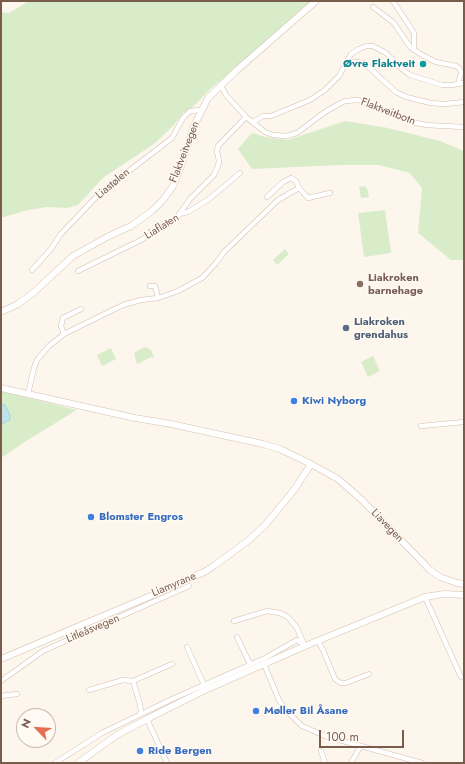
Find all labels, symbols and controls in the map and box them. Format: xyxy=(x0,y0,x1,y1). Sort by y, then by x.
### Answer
place label: Øvre Flaktveit xyxy=(343,57,415,71)
marker: Øvre Flaktveit xyxy=(418,59,428,69)
street label: Flaktveitbotn xyxy=(359,96,417,128)
street label: Flaktveitvegen xyxy=(167,119,203,185)
street label: Liastølen xyxy=(93,166,133,202)
street label: Liaflaten xyxy=(142,211,182,243)
place label: Liakroken barnehage xyxy=(368,271,423,297)
marker: Liakroken barnehage xyxy=(355,279,365,289)
place label: Liakroken grendahus xyxy=(354,315,408,341)
marker: Liakroken grendahus xyxy=(341,323,351,333)
place label: Kiwi Nyborg xyxy=(302,394,366,408)
marker: Kiwi Nyborg xyxy=(289,396,299,406)
street label: Liavegen xyxy=(368,507,406,545)
place label: Blomster Engros xyxy=(99,510,183,524)
marker: Blomster Engros xyxy=(86,512,96,522)
street label: Liamyrane xyxy=(150,570,198,600)
street label: Litleåsvegen xyxy=(64,612,122,646)
place label: Møller Bil Åsane xyxy=(264,704,348,718)
marker: Møller Bil Åsane xyxy=(251,706,261,716)
north arrow xyxy=(16,708,56,748)
text: N xyxy=(17,716,35,731)
scale bar xyxy=(321,722,406,748)
text: 100 m xyxy=(326,728,359,746)
place label: Ride Bergen xyxy=(148,744,212,758)
marker: Ride Bergen xyxy=(135,746,145,756)

